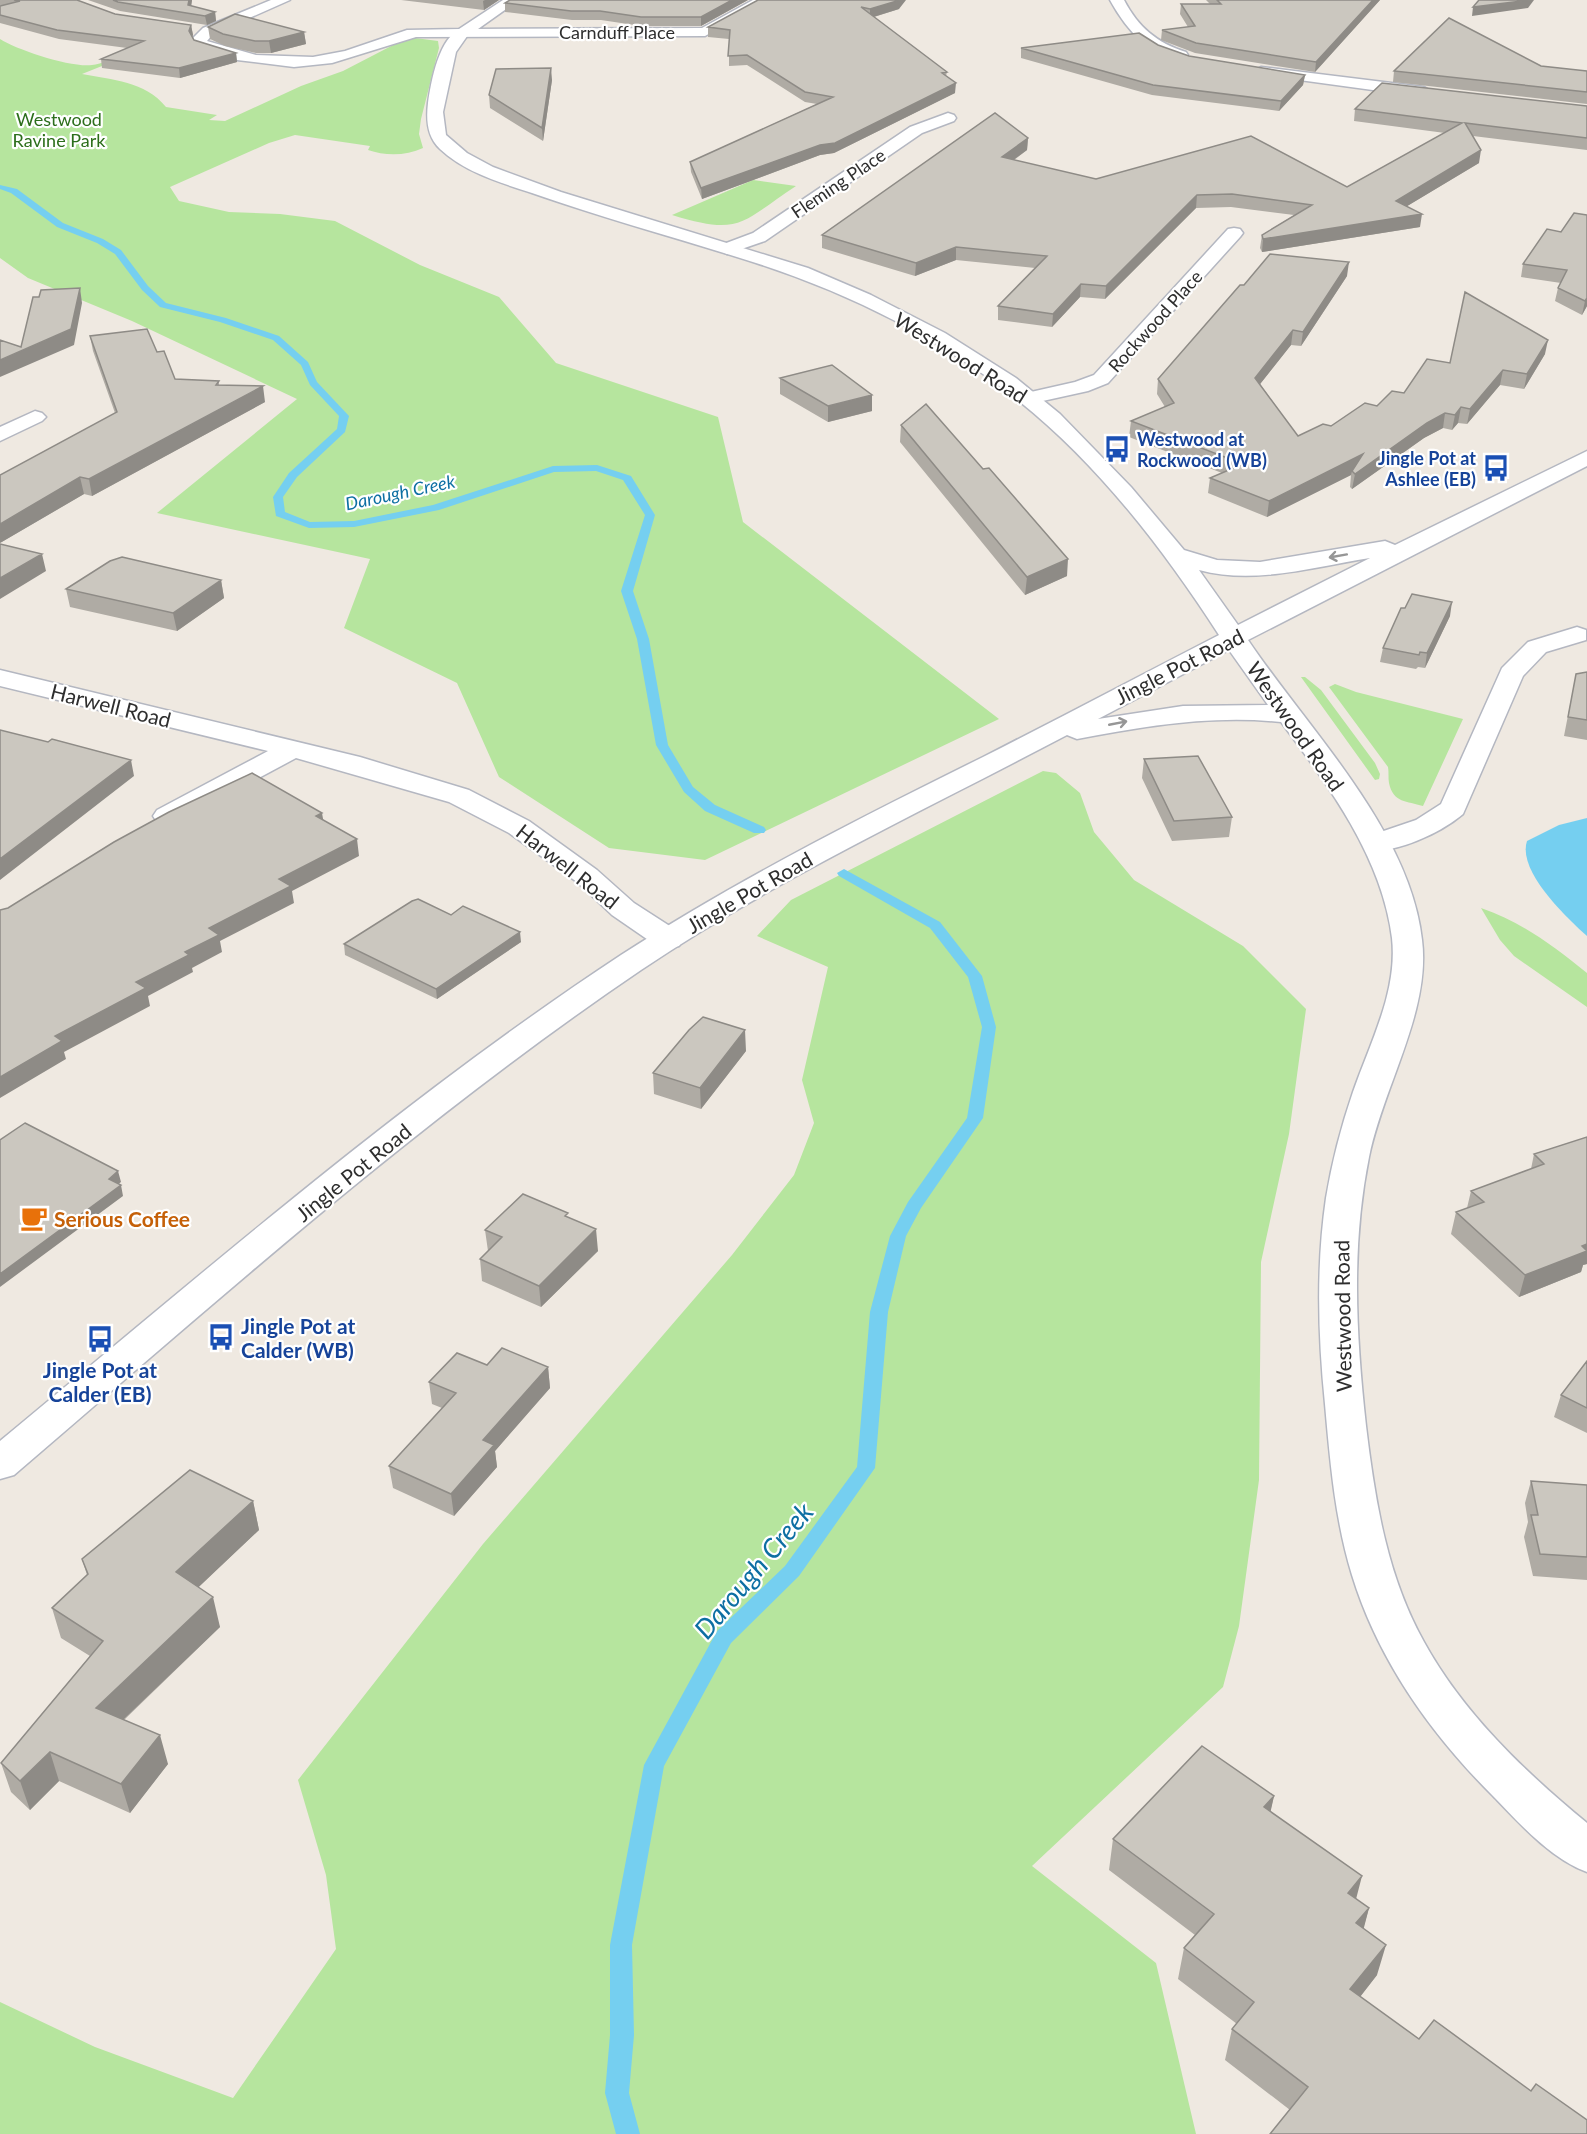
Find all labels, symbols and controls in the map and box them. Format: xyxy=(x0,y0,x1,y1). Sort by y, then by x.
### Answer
street label: Carnduff Place xyxy=(559,21,675,43)
park label: Westwood Ravine Park xyxy=(13,108,106,151)
street label: Fleming Place xyxy=(787,143,889,223)
street label: Rockwood Place xyxy=(1103,265,1207,377)
street label: Westwood Road xyxy=(890,306,1032,408)
place label: Westwood at Rockwood (WB) xyxy=(1137,428,1267,471)
bus stop icon: Westwood at Rockwood (WB) xyxy=(1102,434,1132,464)
place label: Jingle Pot at Ashlee (EB) xyxy=(1378,447,1476,490)
bus stop icon: Jingle Pot at Ashlee (EB) xyxy=(1481,453,1511,483)
water label: Darough Creek xyxy=(343,470,457,514)
one-way arrow xyxy=(1329,551,1349,562)
street label: Jingle Pot Road xyxy=(1110,623,1248,709)
street label: Westwood Road xyxy=(1242,657,1350,795)
street label: Harwell Road xyxy=(48,678,174,732)
one-way arrow xyxy=(1108,717,1128,728)
street label: Harwell Road xyxy=(512,818,624,914)
street label: Jingle Pot Road xyxy=(682,846,816,938)
street label: Jingle Pot Road xyxy=(290,1118,416,1226)
cafe icon: Serious Coffee xyxy=(19,1203,49,1233)
place label: Serious Coffee xyxy=(54,1206,190,1231)
street label: Westwood Road xyxy=(1328,1240,1356,1392)
place label: Jingle Pot at Calder (WB) xyxy=(241,1313,355,1362)
bus stop icon: Jingle Pot at Calder (WB) xyxy=(206,1322,236,1352)
bus stop icon: Jingle Pot at Calder (EB) xyxy=(85,1324,115,1354)
place label: Jingle Pot at Calder (EB) xyxy=(43,1357,157,1406)
water label: Darough Creek xyxy=(687,1495,820,1645)

